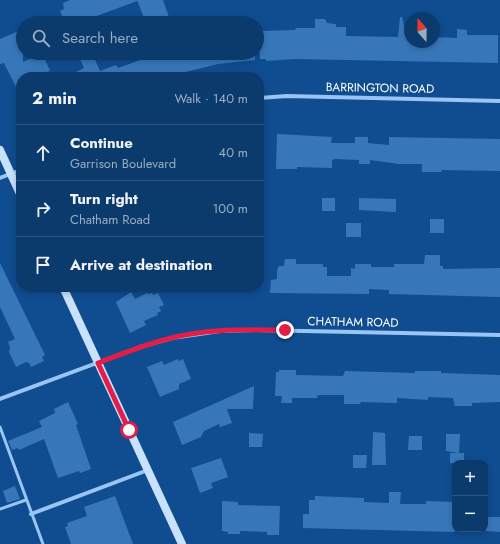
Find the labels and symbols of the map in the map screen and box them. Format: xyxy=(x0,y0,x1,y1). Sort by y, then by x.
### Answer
north arrow xyxy=(404,12,440,48)
street label: BARRINGTON ROAD xyxy=(326,78,434,98)
street label: CHATHAM ROAD xyxy=(307,312,399,332)
route end xyxy=(276,321,294,339)
route start xyxy=(120,421,138,439)

